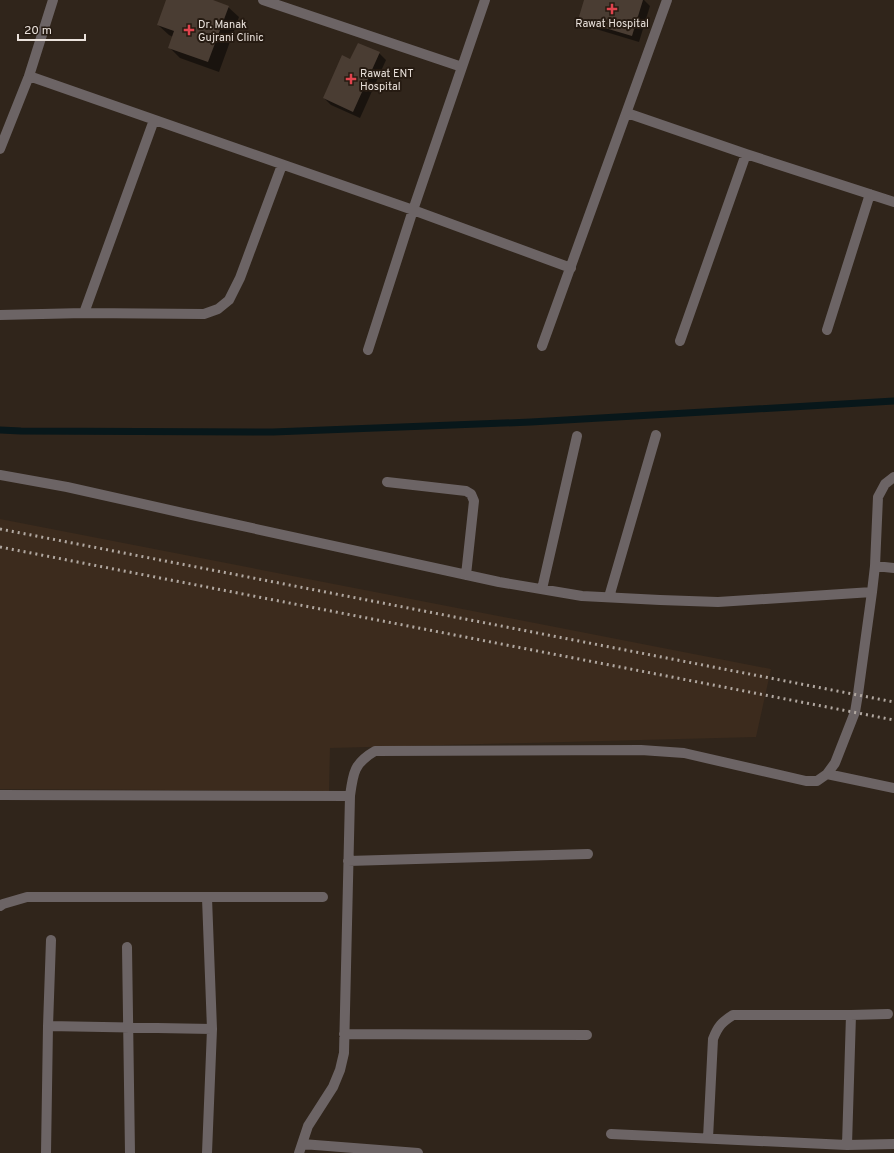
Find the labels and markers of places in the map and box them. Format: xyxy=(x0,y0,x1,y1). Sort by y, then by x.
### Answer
marker: Rawat Hospital xyxy=(606,3,618,15)
place label: Rawat Hospital xyxy=(575,17,649,31)
place label: Dr. Manak Gujrani Clinic xyxy=(198,18,264,45)
marker: Dr. Manak Gujrani Clinic xyxy=(183,24,195,36)
place label: Rawat ENT Hospital xyxy=(360,67,414,94)
marker: Rawat ENT Hospital xyxy=(345,73,357,85)

